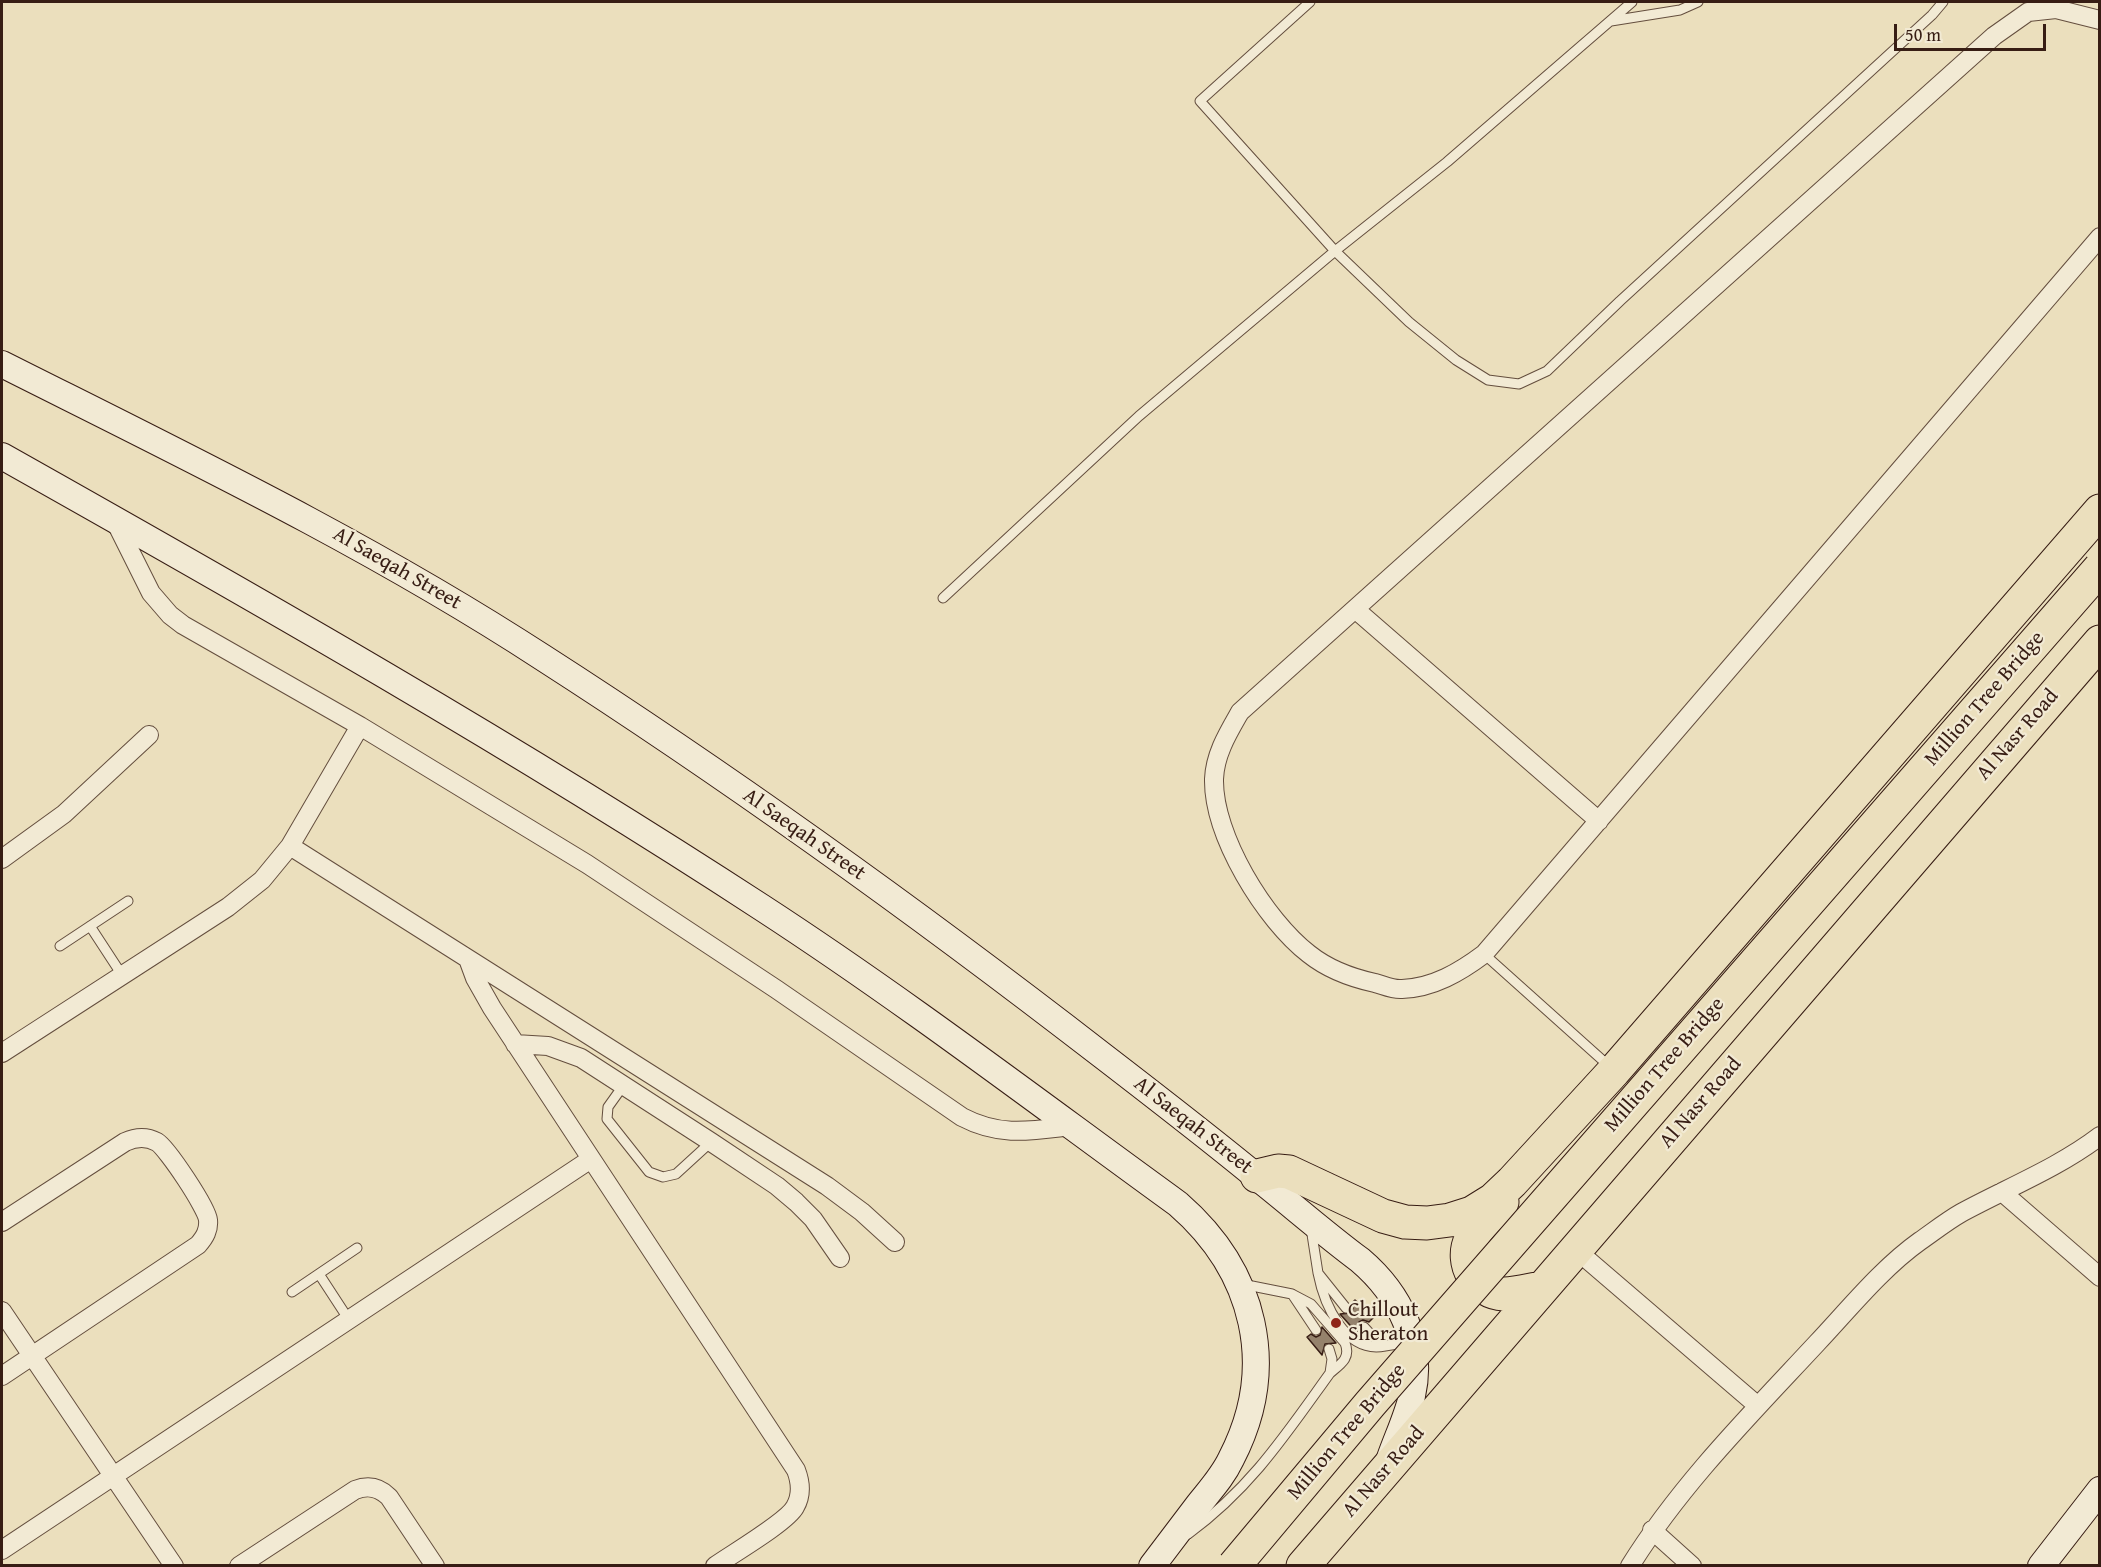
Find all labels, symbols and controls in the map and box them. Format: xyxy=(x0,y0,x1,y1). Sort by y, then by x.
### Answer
scale bar xyxy=(1897,12,2048,50)
text: 50 m xyxy=(1905,21,1941,48)
street label: Al Saeqah Street xyxy=(328,522,466,616)
street label: Million Tree Bridge xyxy=(1920,626,2050,772)
street label: Al Nasr Road xyxy=(1972,684,2064,786)
street label: Al Saeqah Street xyxy=(738,783,870,887)
street label: Million Tree Bridge xyxy=(1600,992,1730,1138)
street label: Al Nasr Road xyxy=(1655,1052,1747,1154)
street label: Al Saeqah Street xyxy=(1129,1072,1257,1180)
place label: Chillout Sheraton xyxy=(1348,1298,1428,1348)
marker: Chillout Sheraton xyxy=(1329,1316,1343,1330)
street label: Million Tree Bridge xyxy=(1283,1359,1411,1505)
street label: Al Nasr Road xyxy=(1338,1421,1430,1523)

